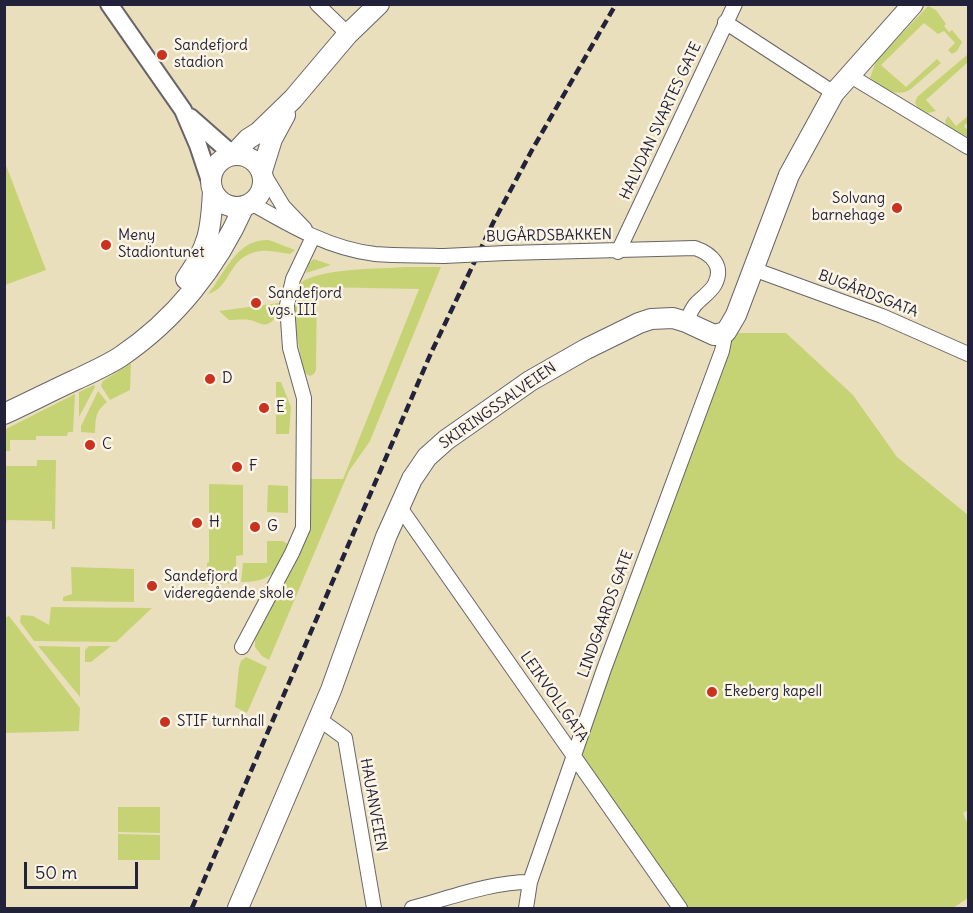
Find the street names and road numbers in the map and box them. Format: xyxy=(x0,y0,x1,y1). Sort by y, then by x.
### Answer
street label: HALVDAN SVARTES GATE xyxy=(617,39,705,203)
street label: BUGÅRDSBAKKEN xyxy=(486,226,612,246)
street label: BUGÅRDSGATA xyxy=(815,267,921,321)
street label: SKIRINGSSALVEIEN xyxy=(436,359,560,453)
street label: LINDGAARDS GATE xyxy=(575,548,637,680)
street label: LEIKVOLLGATA xyxy=(516,648,592,746)
street label: HAUANVEIEN xyxy=(356,757,390,853)

